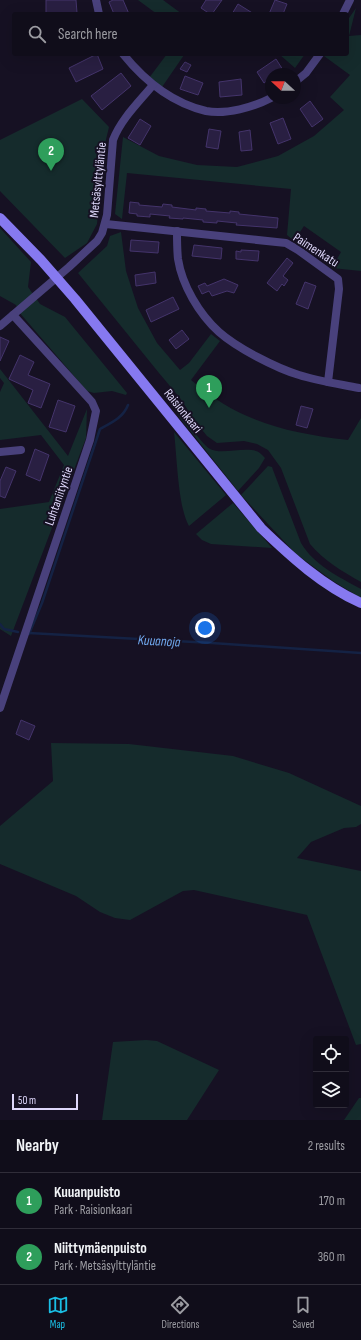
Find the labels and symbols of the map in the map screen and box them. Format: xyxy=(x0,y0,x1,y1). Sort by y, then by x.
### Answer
north arrow xyxy=(265,68,301,104)
pin: 2 xyxy=(38,138,64,171)
street label: Metsäsylttyläntie xyxy=(86,141,110,219)
street label: Paimenkatu xyxy=(290,229,342,271)
pin: 1 xyxy=(196,375,222,408)
street label: Raisionkaari xyxy=(160,386,206,436)
street label: Luhtaniityntie xyxy=(41,464,77,528)
your location xyxy=(195,618,215,638)
water label: Kuuanoja xyxy=(137,631,181,651)
scale bar xyxy=(12,1092,78,1111)

